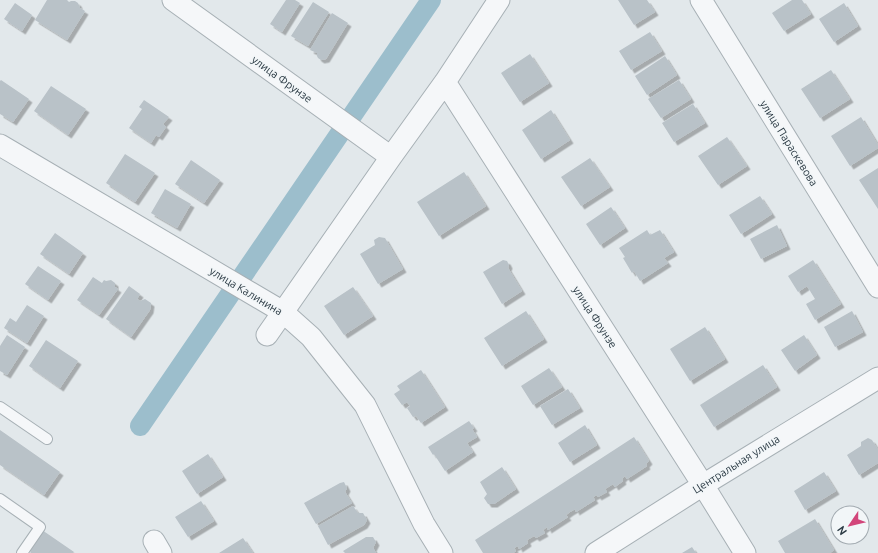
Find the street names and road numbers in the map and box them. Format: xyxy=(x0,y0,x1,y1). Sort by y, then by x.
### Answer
street label: улица Фрунзе xyxy=(250,53,314,105)
street label: улица Параскевова xyxy=(758,98,820,188)
street label: улица Калинина xyxy=(207,264,285,318)
street label: улица Фрунзе xyxy=(570,284,620,350)
street label: Центральная улица xyxy=(690,432,782,496)

